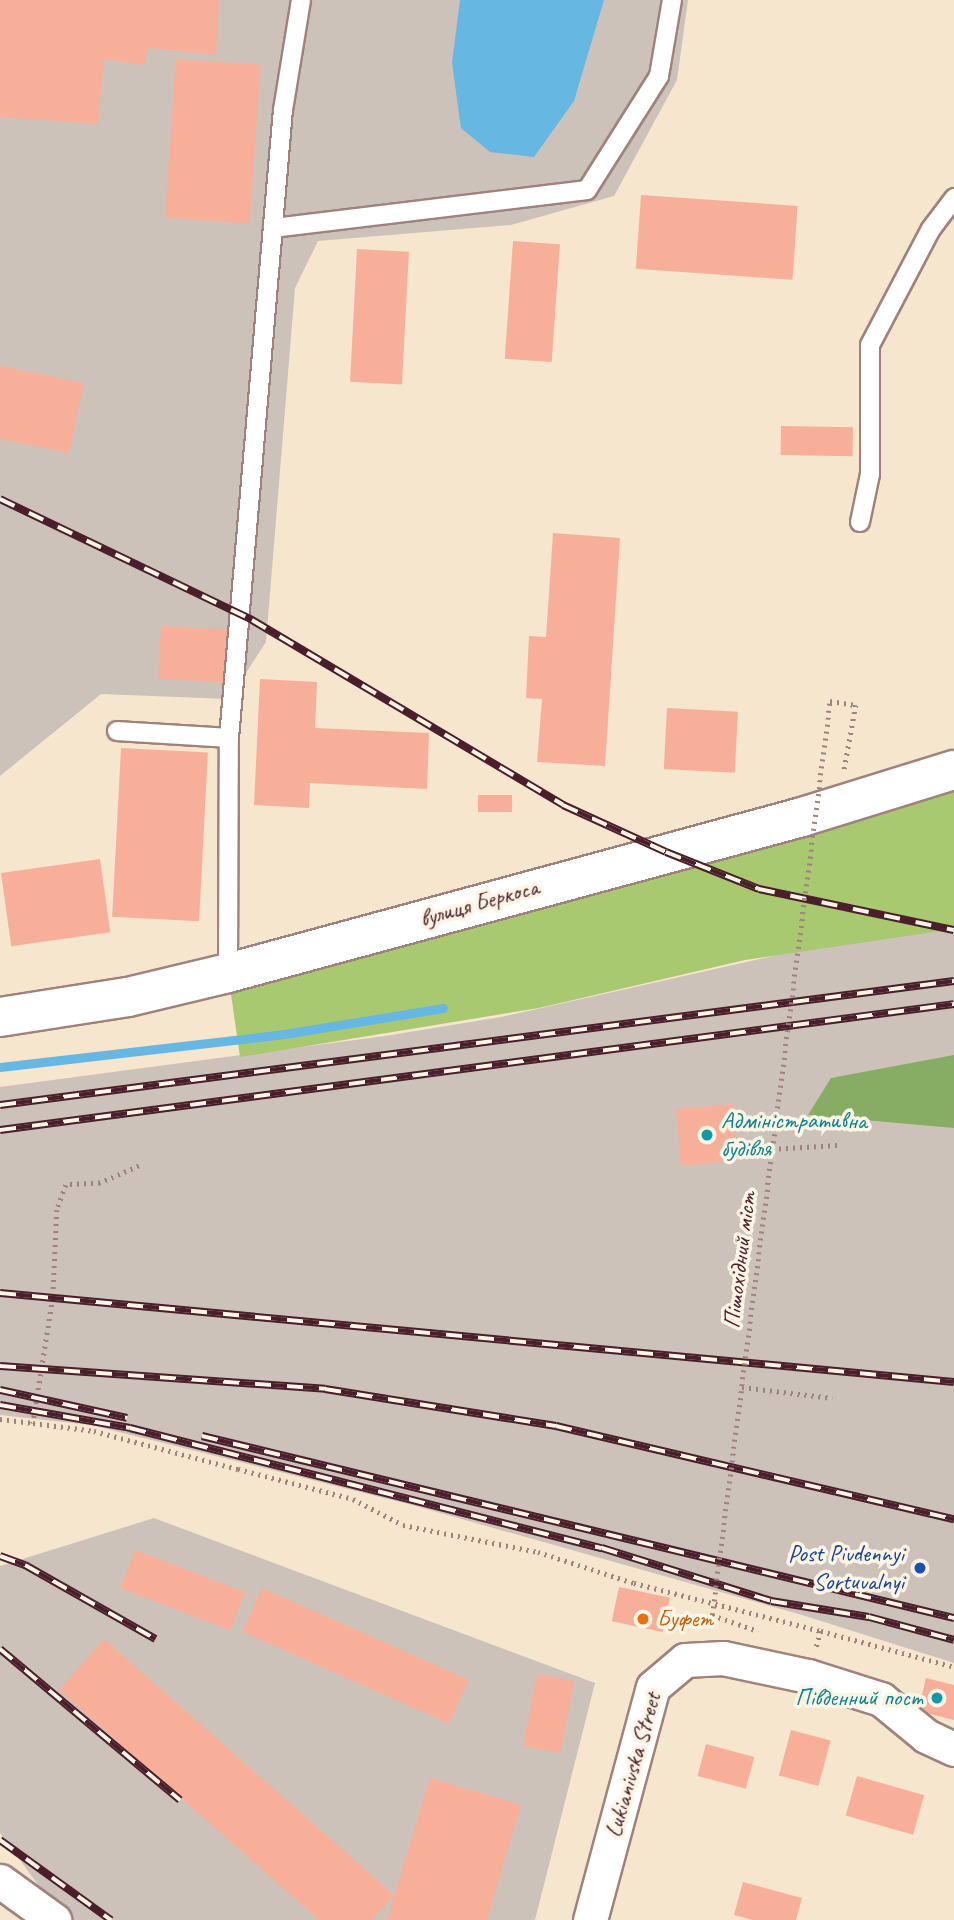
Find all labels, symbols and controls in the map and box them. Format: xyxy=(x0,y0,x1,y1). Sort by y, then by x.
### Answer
street label: вулиця Беркоса xyxy=(417,872,541,934)
place label: Адміністративна будівля xyxy=(721,1107,867,1163)
marker: Адміністративна будівля xyxy=(699,1127,715,1143)
street label: Пішохідний міст xyxy=(717,1190,763,1330)
place label: Post Pivdennyi Sortuvalnyi xyxy=(788,1540,904,1596)
marker: Post Pivdennyi Sortuvalnyi xyxy=(910,1558,930,1578)
place label: Буфет xyxy=(657,1605,713,1633)
marker: Буфет xyxy=(635,1611,651,1627)
place label: Південний пост xyxy=(795,1684,923,1712)
street label: Lukianivska Street xyxy=(599,1689,667,1841)
marker: Південний пост xyxy=(929,1690,945,1706)

